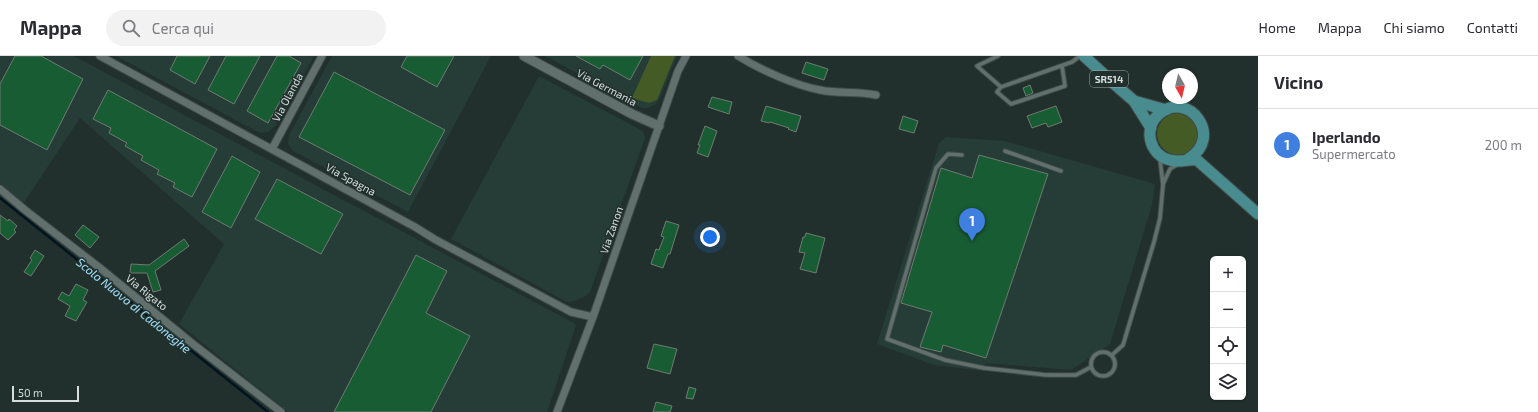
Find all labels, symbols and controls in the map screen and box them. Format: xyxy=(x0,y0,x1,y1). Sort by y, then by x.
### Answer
search box xyxy=(106,10,386,46)
text: Mappa xyxy=(20,16,82,39)
icon: search xyxy=(120,17,142,39)
text: Cerca qui xyxy=(152,19,214,37)
text: Home xyxy=(1259,19,1296,36)
text: Mappa xyxy=(1318,19,1362,36)
text: Chi siamo xyxy=(1384,19,1445,36)
text: Contatti xyxy=(1467,19,1518,36)
street label: Via Germania xyxy=(575,66,639,108)
north arrow xyxy=(1162,68,1198,104)
street label: Via Olanda xyxy=(269,70,305,124)
road number: SR514 xyxy=(1090,71,1128,87)
text: Vicino xyxy=(1274,72,1323,92)
text: Iperlando xyxy=(1312,128,1381,146)
text: 1 xyxy=(1284,137,1290,153)
text: 200 m xyxy=(1485,137,1522,153)
text: Supermercato xyxy=(1312,146,1396,162)
street label: Via Spagna xyxy=(324,160,378,198)
street label: Via Zanon xyxy=(597,205,625,255)
pin: 1 xyxy=(959,208,985,241)
your location xyxy=(700,227,720,247)
water label: Scolo Nuovo di Cadoneghe xyxy=(74,254,195,356)
map controls xyxy=(1210,256,1246,400)
button: + xyxy=(1210,256,1246,292)
street label: Via Rigato xyxy=(123,271,171,313)
button: − xyxy=(1210,292,1246,328)
button: locate xyxy=(1210,328,1246,364)
button: layers xyxy=(1210,364,1246,400)
scale bar xyxy=(12,384,79,403)
text: 50 m xyxy=(18,386,43,399)

